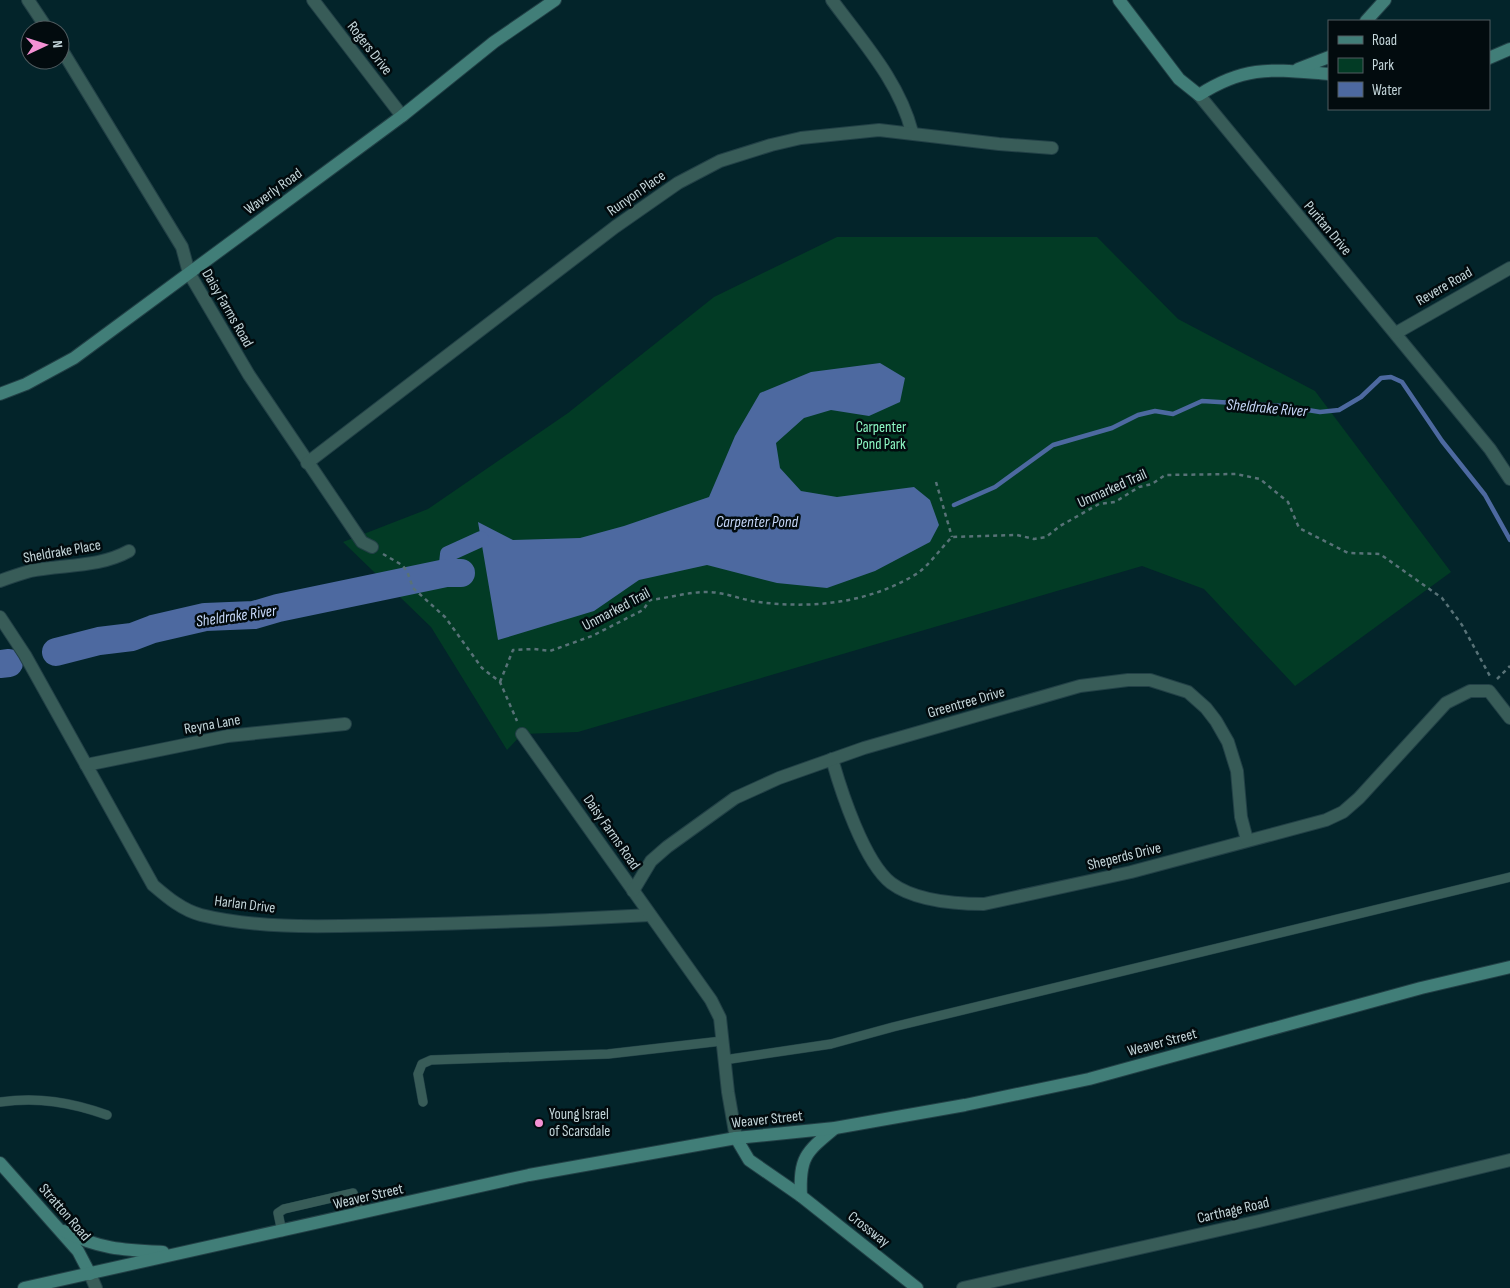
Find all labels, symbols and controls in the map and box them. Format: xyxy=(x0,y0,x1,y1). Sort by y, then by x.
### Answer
street label: Rogers Drive xyxy=(343,18,396,79)
north arrow xyxy=(20,20,70,70)
legend xyxy=(1328,20,1490,110)
text: Road xyxy=(1372,31,1397,50)
text: N xyxy=(49,40,66,48)
text: Park xyxy=(1372,56,1394,75)
text: Water xyxy=(1372,81,1403,100)
street label: Waverly Road xyxy=(241,164,306,219)
street label: Runyon Place xyxy=(603,166,669,220)
street label: Puritan Drive xyxy=(1299,197,1356,259)
street label: Revere Road xyxy=(1413,263,1476,310)
street label: Daisy Farms Road xyxy=(198,266,258,351)
water label: Sheldrake River xyxy=(1226,395,1309,422)
park label: Carpenter Pond Park xyxy=(856,418,907,454)
street label: Unmarked Trail xyxy=(1074,465,1150,512)
water label: Carpenter Pond xyxy=(716,513,799,532)
street label: Sheldrake Place xyxy=(22,535,102,568)
street label: Unmarked Trail xyxy=(579,584,653,635)
water label: Sheldrake River xyxy=(195,601,278,632)
street label: Greentree Drive xyxy=(925,682,1007,723)
street label: Reyna Lane xyxy=(182,710,242,739)
street label: Daisy Farms Road xyxy=(579,791,644,873)
street label: Sheperds Drive xyxy=(1085,838,1163,875)
street label: Harlan Drive xyxy=(213,891,277,918)
street label: Weaver Street xyxy=(1125,1024,1199,1061)
place label: Young Israel of Scarsdale xyxy=(549,1105,610,1141)
street label: Weaver Street xyxy=(731,1106,804,1133)
marker: Young Israel of Scarsdale xyxy=(533,1117,545,1129)
street label: Weaver Street xyxy=(331,1179,405,1214)
street label: Stratton Road xyxy=(35,1180,95,1245)
street label: Carthage Road xyxy=(1195,1193,1271,1228)
street label: Crossway xyxy=(844,1207,894,1252)

